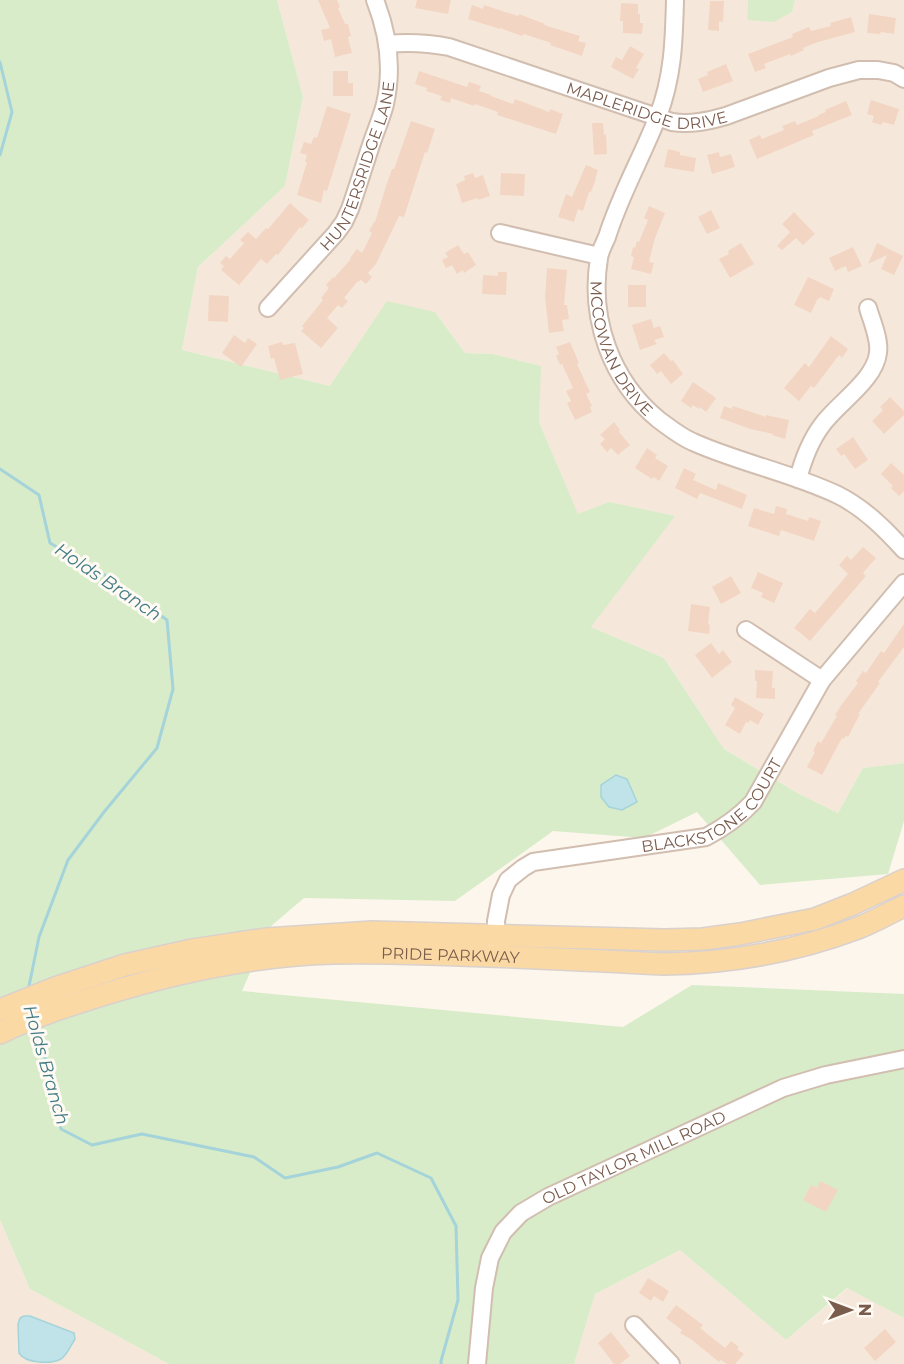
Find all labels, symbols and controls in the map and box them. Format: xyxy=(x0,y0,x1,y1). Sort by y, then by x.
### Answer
street label: MAPLERIDGE DRIVE xyxy=(564,78,729,133)
street label: HUNTERSRIDGE LANE xyxy=(315,80,398,254)
street label: MCCOWAN DRIVE xyxy=(587,281,657,419)
water label: Holds Branch xyxy=(51,538,165,626)
street label: BLACKSTONE COURT xyxy=(640,754,786,856)
street label: PRIDE PARKWAY xyxy=(381,943,521,967)
water label: Holds Branch xyxy=(18,1003,74,1127)
street label: OLD TAYLOR MILL ROAD xyxy=(539,1106,729,1208)
north arrow xyxy=(820,1280,880,1340)
text: N xyxy=(855,1304,874,1316)

